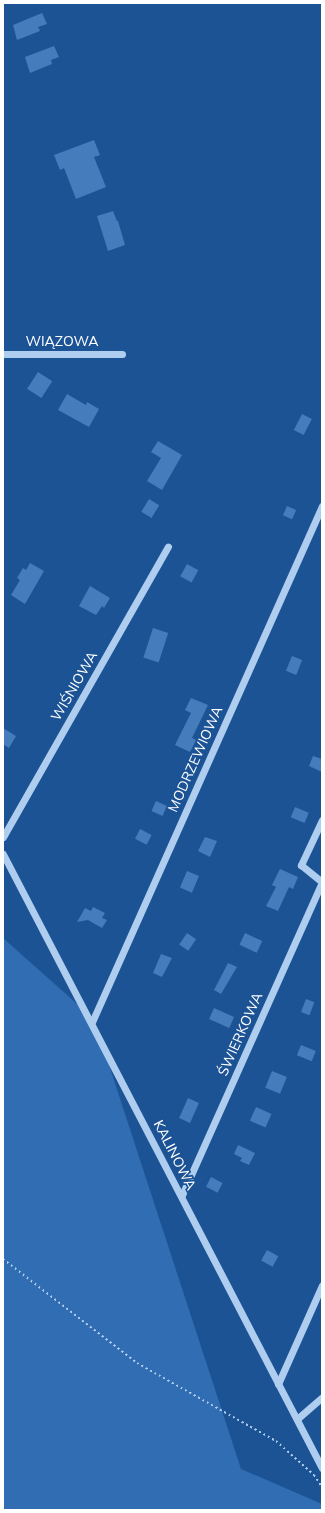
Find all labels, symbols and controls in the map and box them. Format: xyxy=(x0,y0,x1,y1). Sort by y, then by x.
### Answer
street label: WIĄZOWA xyxy=(25,333,99,349)
street label: WIŚNIOWA xyxy=(47,648,101,724)
street label: MODRZEWIOWA xyxy=(164,703,226,815)
street label: ŚWIERKOWA xyxy=(214,990,266,1078)
street label: KALINOWA xyxy=(150,1117,200,1193)

